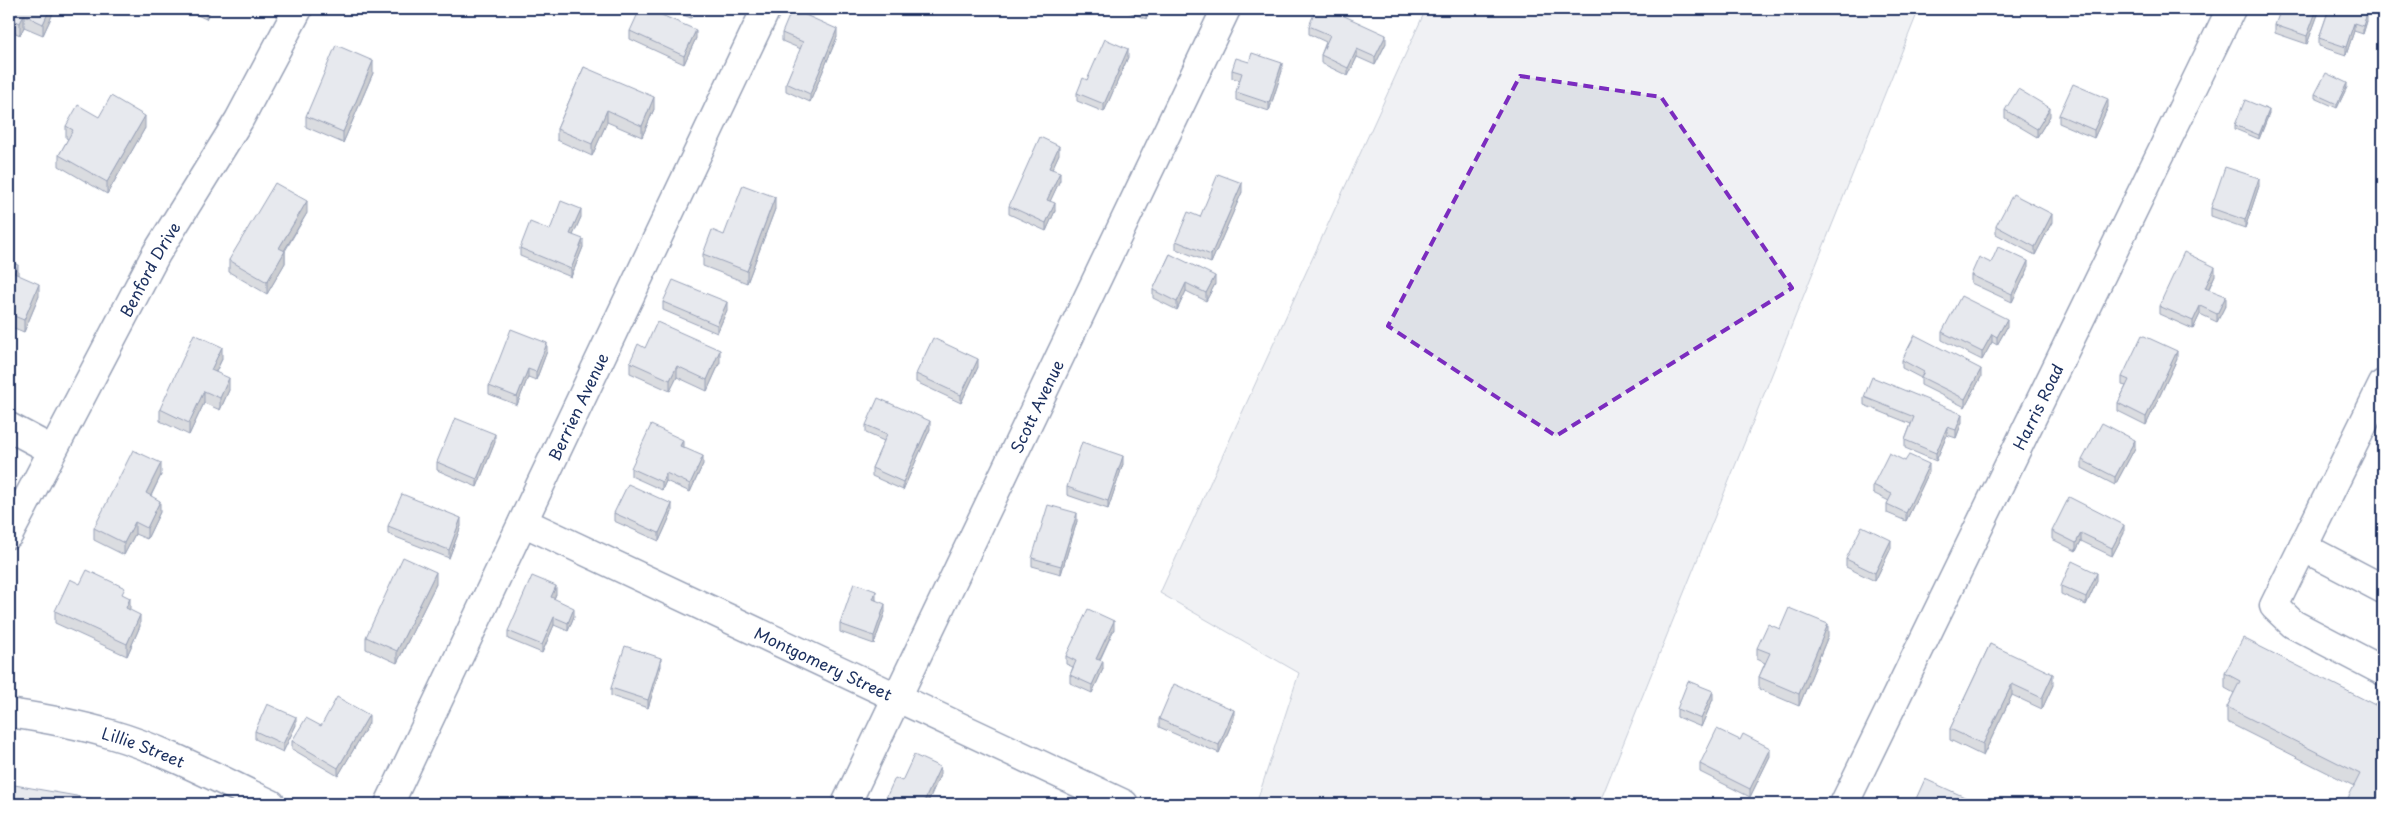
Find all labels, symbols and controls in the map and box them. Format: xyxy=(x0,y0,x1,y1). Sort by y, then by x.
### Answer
street label: Benford Drive xyxy=(113,216,186,321)
street label: Berrien Avenue xyxy=(542,348,614,464)
street label: Scott Avenue xyxy=(1004,355,1069,457)
street label: Harris Road xyxy=(2006,359,2069,454)
street label: Montgomery Street xyxy=(751,620,897,706)
street label: Lillie Street xyxy=(99,720,189,773)

